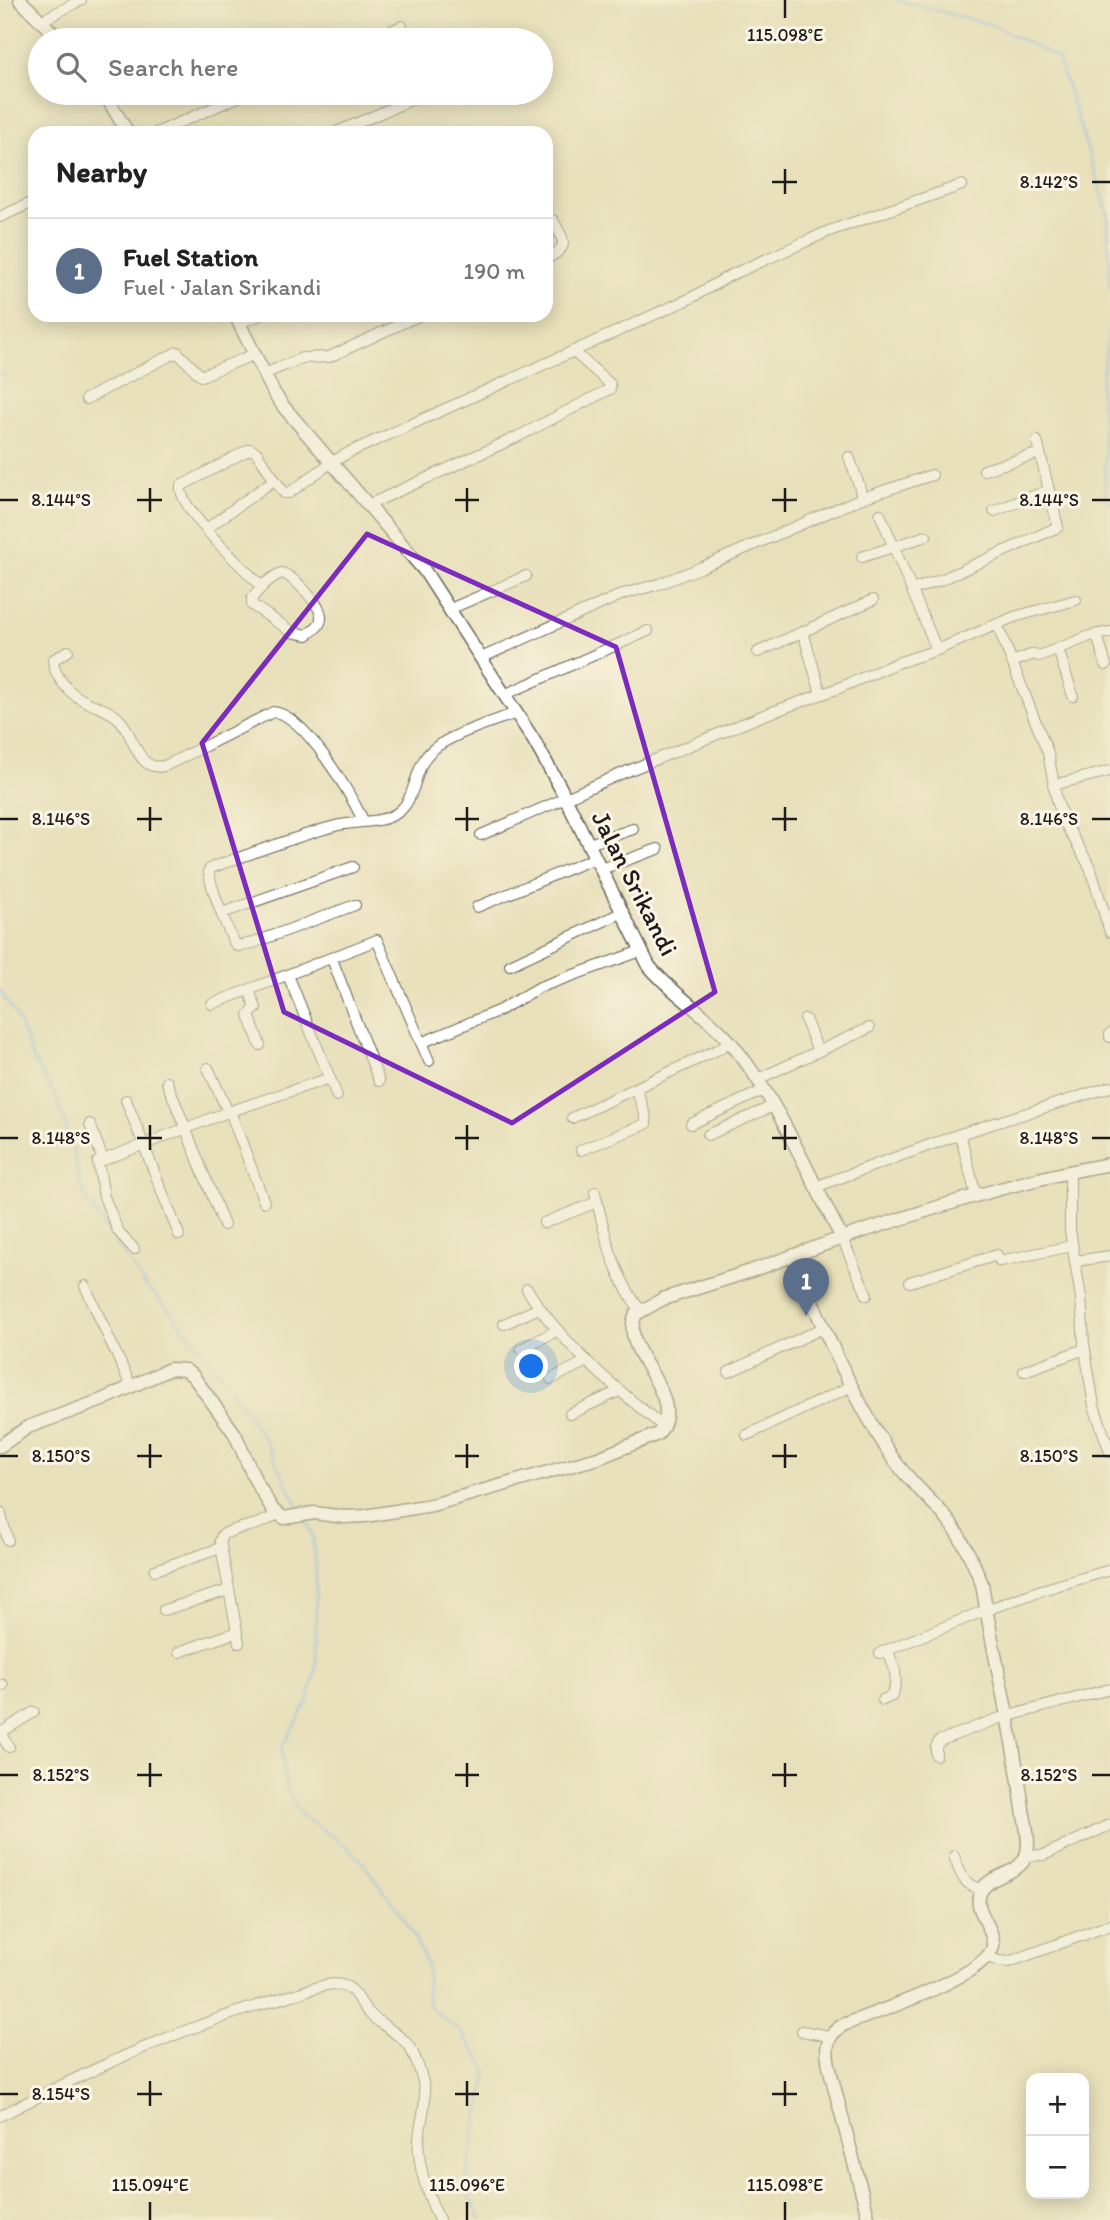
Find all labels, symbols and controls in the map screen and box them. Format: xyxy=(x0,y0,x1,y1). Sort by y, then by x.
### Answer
text: 115.098°E xyxy=(747,24,823,46)
search box xyxy=(28,28,553,105)
icon: search xyxy=(52,48,90,86)
text: Search here xyxy=(108,51,238,83)
text: Nearby xyxy=(56,153,147,190)
text: 8.142°S xyxy=(1020,171,1078,193)
text: Fuel Station xyxy=(123,241,258,273)
text: 1 xyxy=(74,257,84,285)
text: 190 m xyxy=(464,257,525,285)
text: Fuel · Jalan Srikandi xyxy=(123,273,321,301)
text: 8.144°S xyxy=(31,489,91,511)
text: 8.144°S xyxy=(1019,489,1079,511)
street label: Jalan Srikandi xyxy=(585,805,685,961)
text: 8.146°S xyxy=(32,808,90,830)
text: 8.146°S xyxy=(1020,808,1078,830)
text: 8.148°S xyxy=(32,1127,90,1149)
text: 8.148°S xyxy=(1020,1127,1078,1149)
pin: 1 xyxy=(783,1258,829,1316)
your location xyxy=(514,1349,548,1383)
text: 8.150°S xyxy=(32,1445,90,1467)
text: 8.150°S xyxy=(1020,1445,1078,1467)
text: 8.152°S xyxy=(33,1764,90,1786)
text: 8.152°S xyxy=(1021,1764,1078,1786)
map controls xyxy=(1026,2073,1089,2199)
button: + xyxy=(1026,2073,1089,2136)
text: 8.154°S xyxy=(32,2083,90,2105)
button: − xyxy=(1026,2136,1089,2199)
text: 115.094°E xyxy=(111,2174,189,2196)
text: 115.096°E xyxy=(429,2174,505,2196)
text: 115.098°E xyxy=(747,2174,823,2196)

